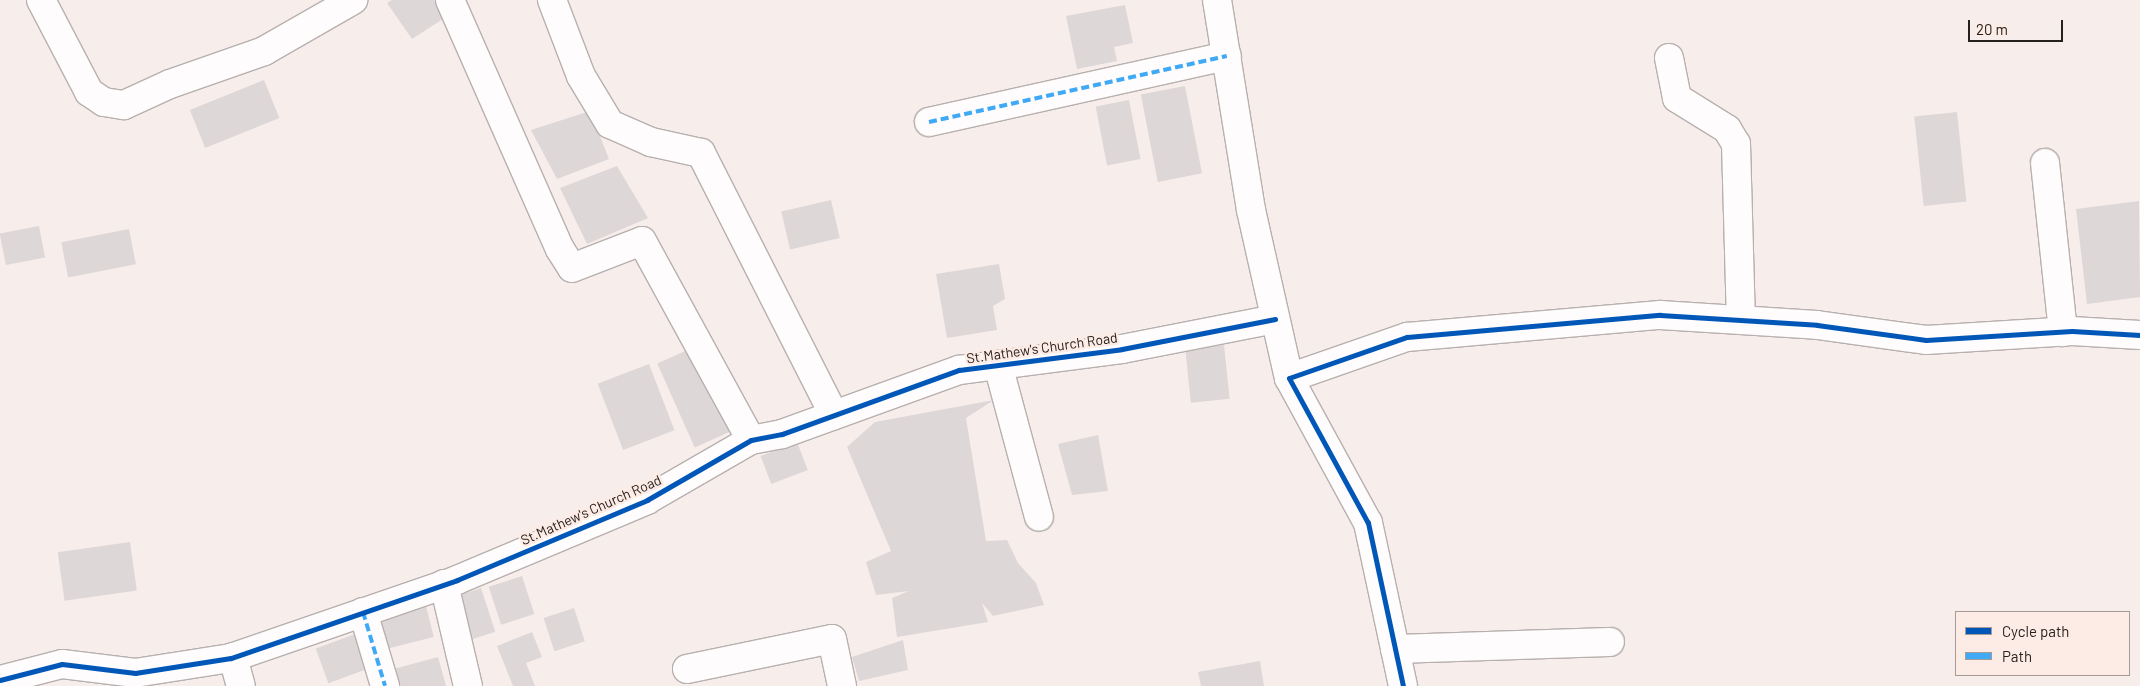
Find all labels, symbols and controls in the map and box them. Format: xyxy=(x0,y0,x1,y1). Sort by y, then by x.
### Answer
scale bar xyxy=(1970,10,2065,42)
text: 20 m xyxy=(1976,20,2008,38)
street label: St.Mathew's Church Road xyxy=(965,329,1119,367)
street label: St.Mathew's Church Road xyxy=(518,471,664,549)
legend xyxy=(1955,611,2130,676)
text: Cycle path xyxy=(2002,622,2069,640)
text: Path xyxy=(2002,647,2032,665)

